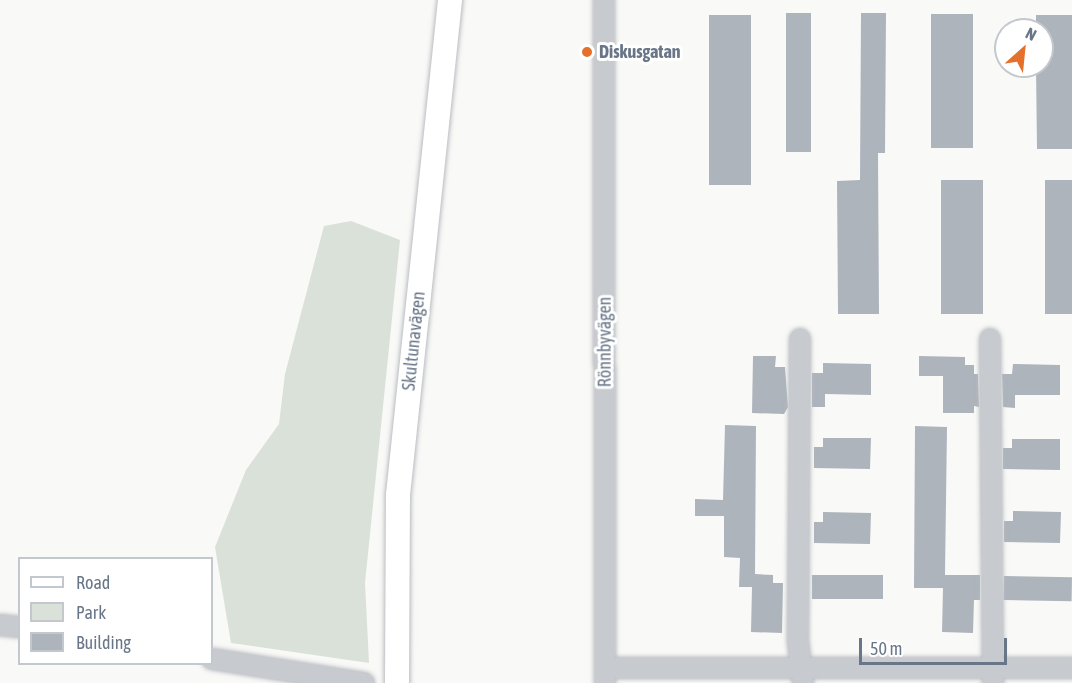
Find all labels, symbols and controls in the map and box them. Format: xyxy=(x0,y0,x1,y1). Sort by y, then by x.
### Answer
north arrow xyxy=(994,18,1054,78)
text: N xyxy=(1023,24,1040,44)
place label: Diskusgatan xyxy=(599,41,681,63)
marker: Diskusgatan xyxy=(580,45,594,59)
street label: Skultunavägen xyxy=(398,290,430,392)
street label: Rönnbyvägen xyxy=(594,297,616,387)
legend xyxy=(18,557,213,665)
text: Road xyxy=(76,572,110,593)
text: Park xyxy=(76,602,106,623)
scale bar xyxy=(862,626,1010,664)
text: Building xyxy=(76,632,131,653)
text: 50 m xyxy=(870,638,902,659)

